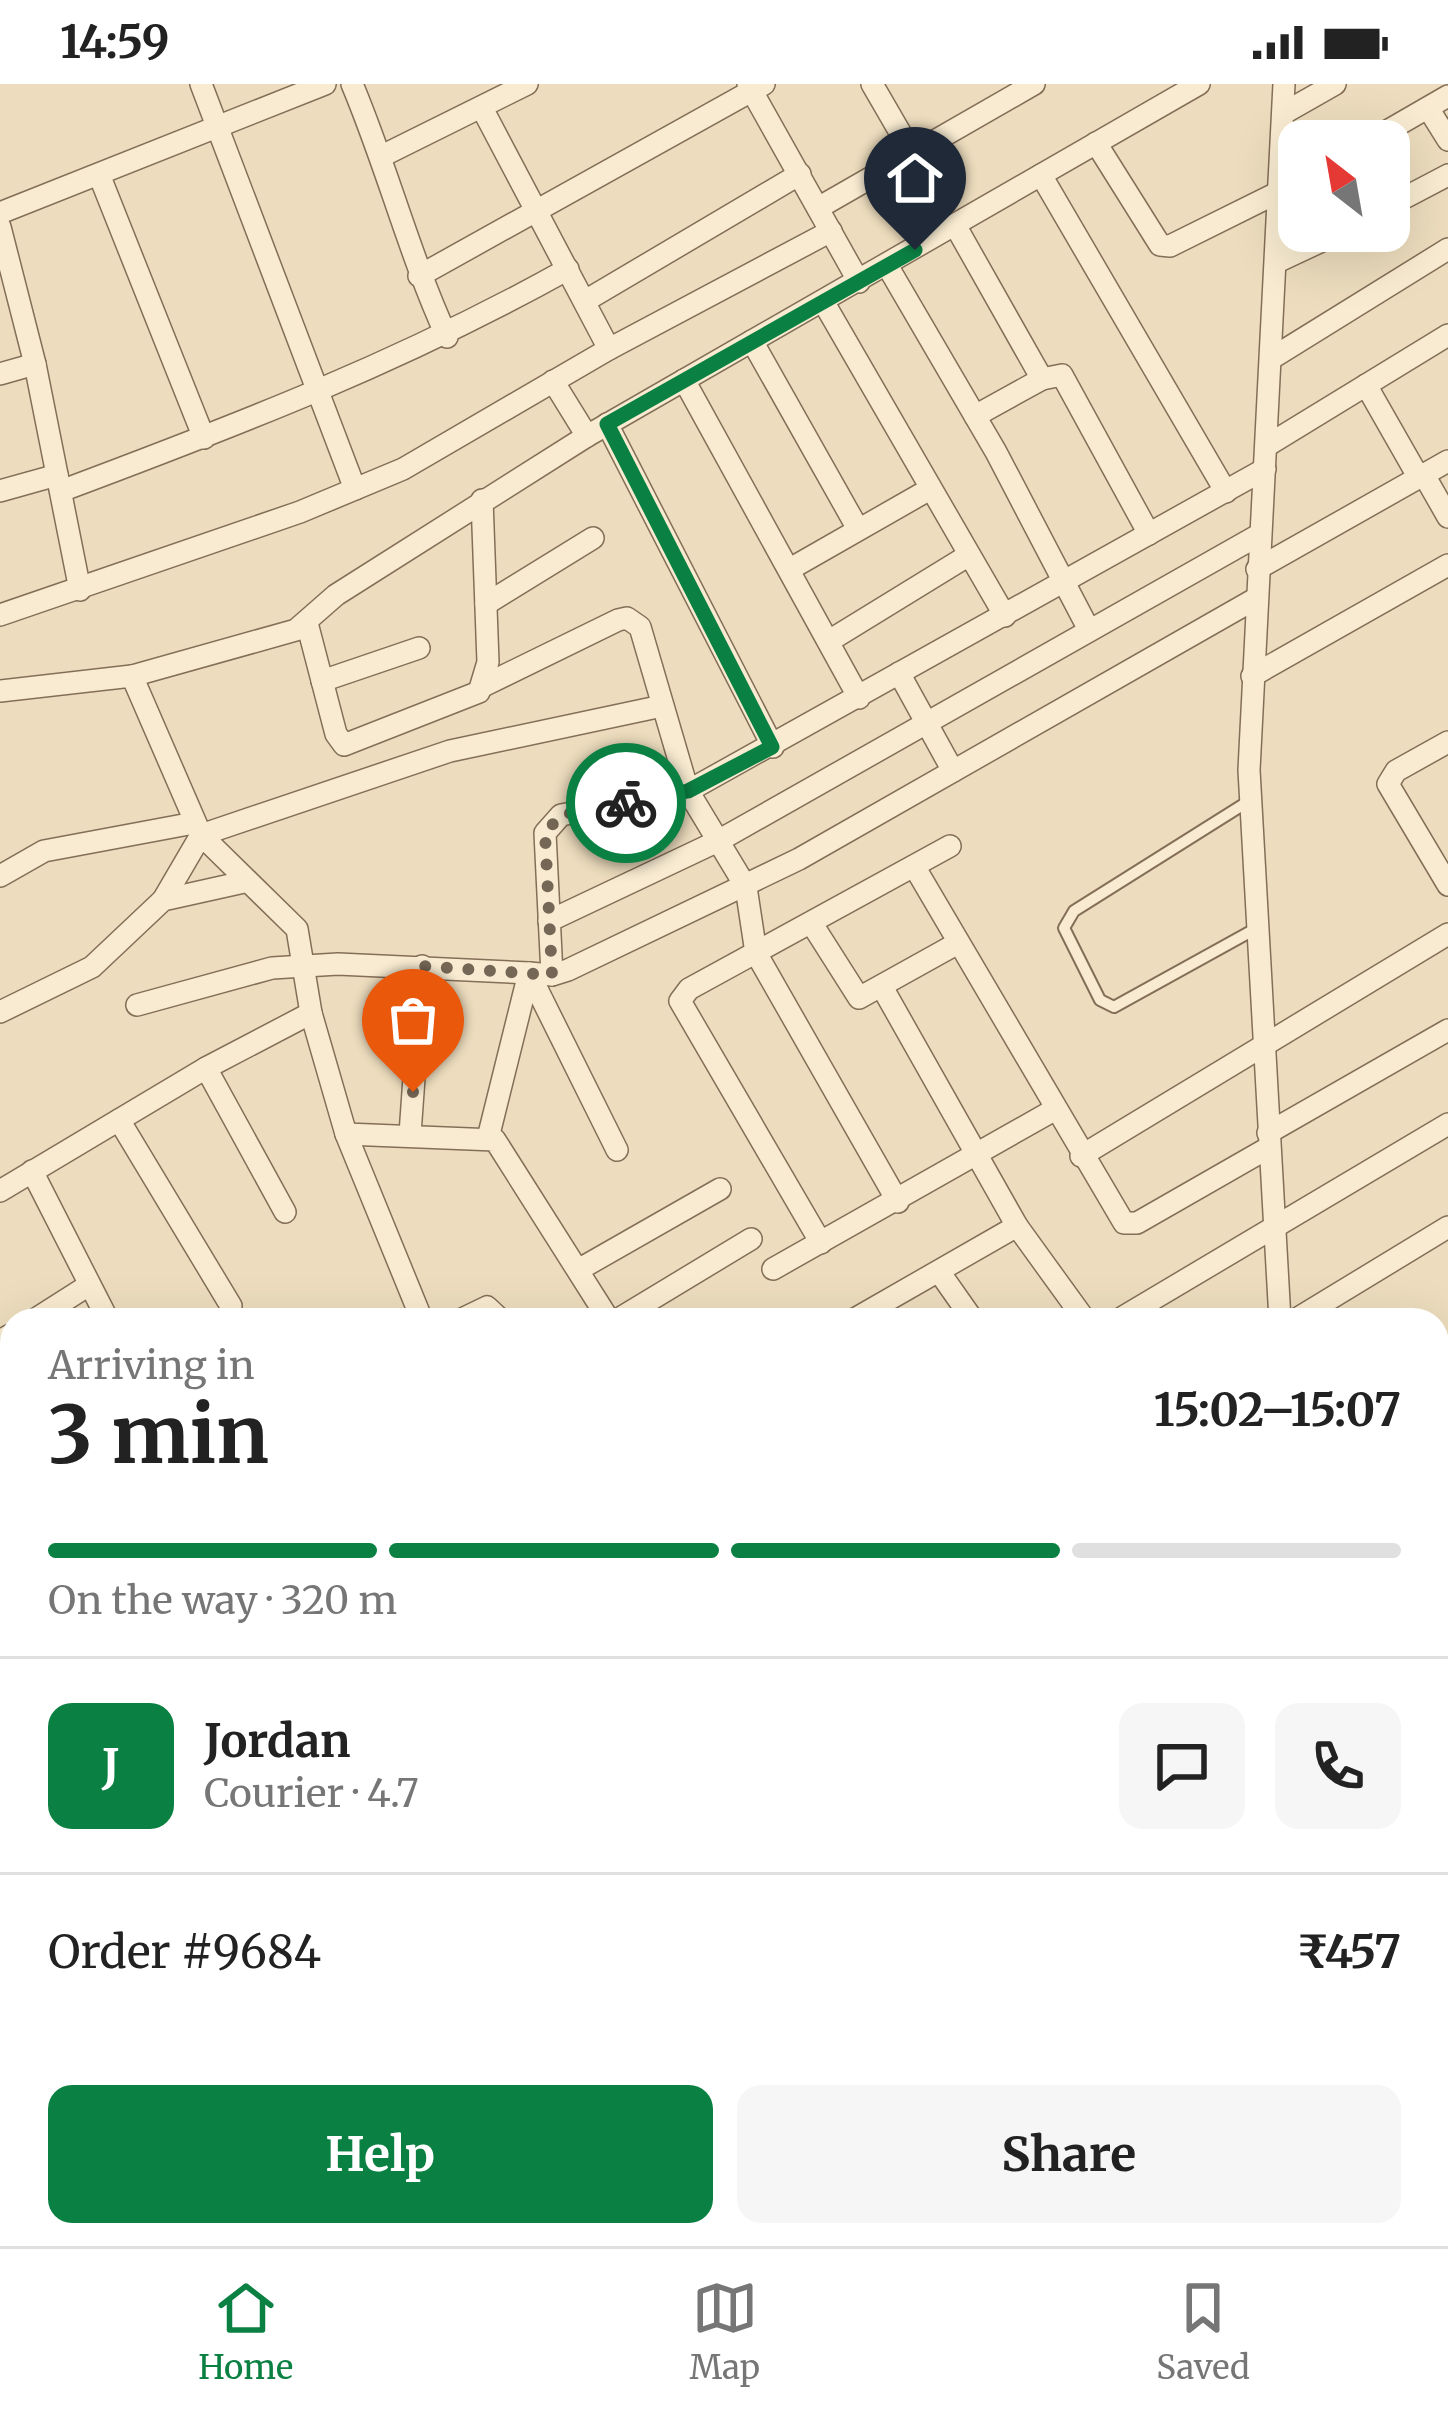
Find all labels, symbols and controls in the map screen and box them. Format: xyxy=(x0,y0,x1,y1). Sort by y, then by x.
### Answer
text: 14:59 xyxy=(60,14,170,70)
north arrow xyxy=(1278,120,1410,252)
map controls xyxy=(1278,120,1410,252)
pin xyxy=(864,127,966,250)
icon: home xyxy=(882,145,948,211)
courier xyxy=(566,743,686,863)
icon: bike xyxy=(593,770,659,836)
pin xyxy=(362,969,464,1092)
icon: bag xyxy=(380,987,446,1053)
text: Arriving in xyxy=(48,1341,255,1390)
text: 15:02–15:07 xyxy=(1154,1382,1401,1438)
text: 3 min xyxy=(48,1386,269,1484)
text: On the way · 320 m xyxy=(48,1576,397,1625)
button: chat xyxy=(1119,1703,1245,1829)
button: phone xyxy=(1275,1703,1401,1829)
text: Jordan xyxy=(204,1713,351,1769)
text: J xyxy=(102,1738,120,1794)
text: Courier · 4.7 xyxy=(204,1769,419,1818)
text: Order #9684 xyxy=(48,1924,321,1980)
text: ₹457 xyxy=(1296,1924,1401,1980)
button: Help xyxy=(48,2085,713,2223)
button: Share xyxy=(737,2085,1401,2223)
tab: Home xyxy=(198,2275,293,2388)
tab: Map xyxy=(690,2275,760,2388)
tab: Saved xyxy=(1156,2275,1250,2388)

